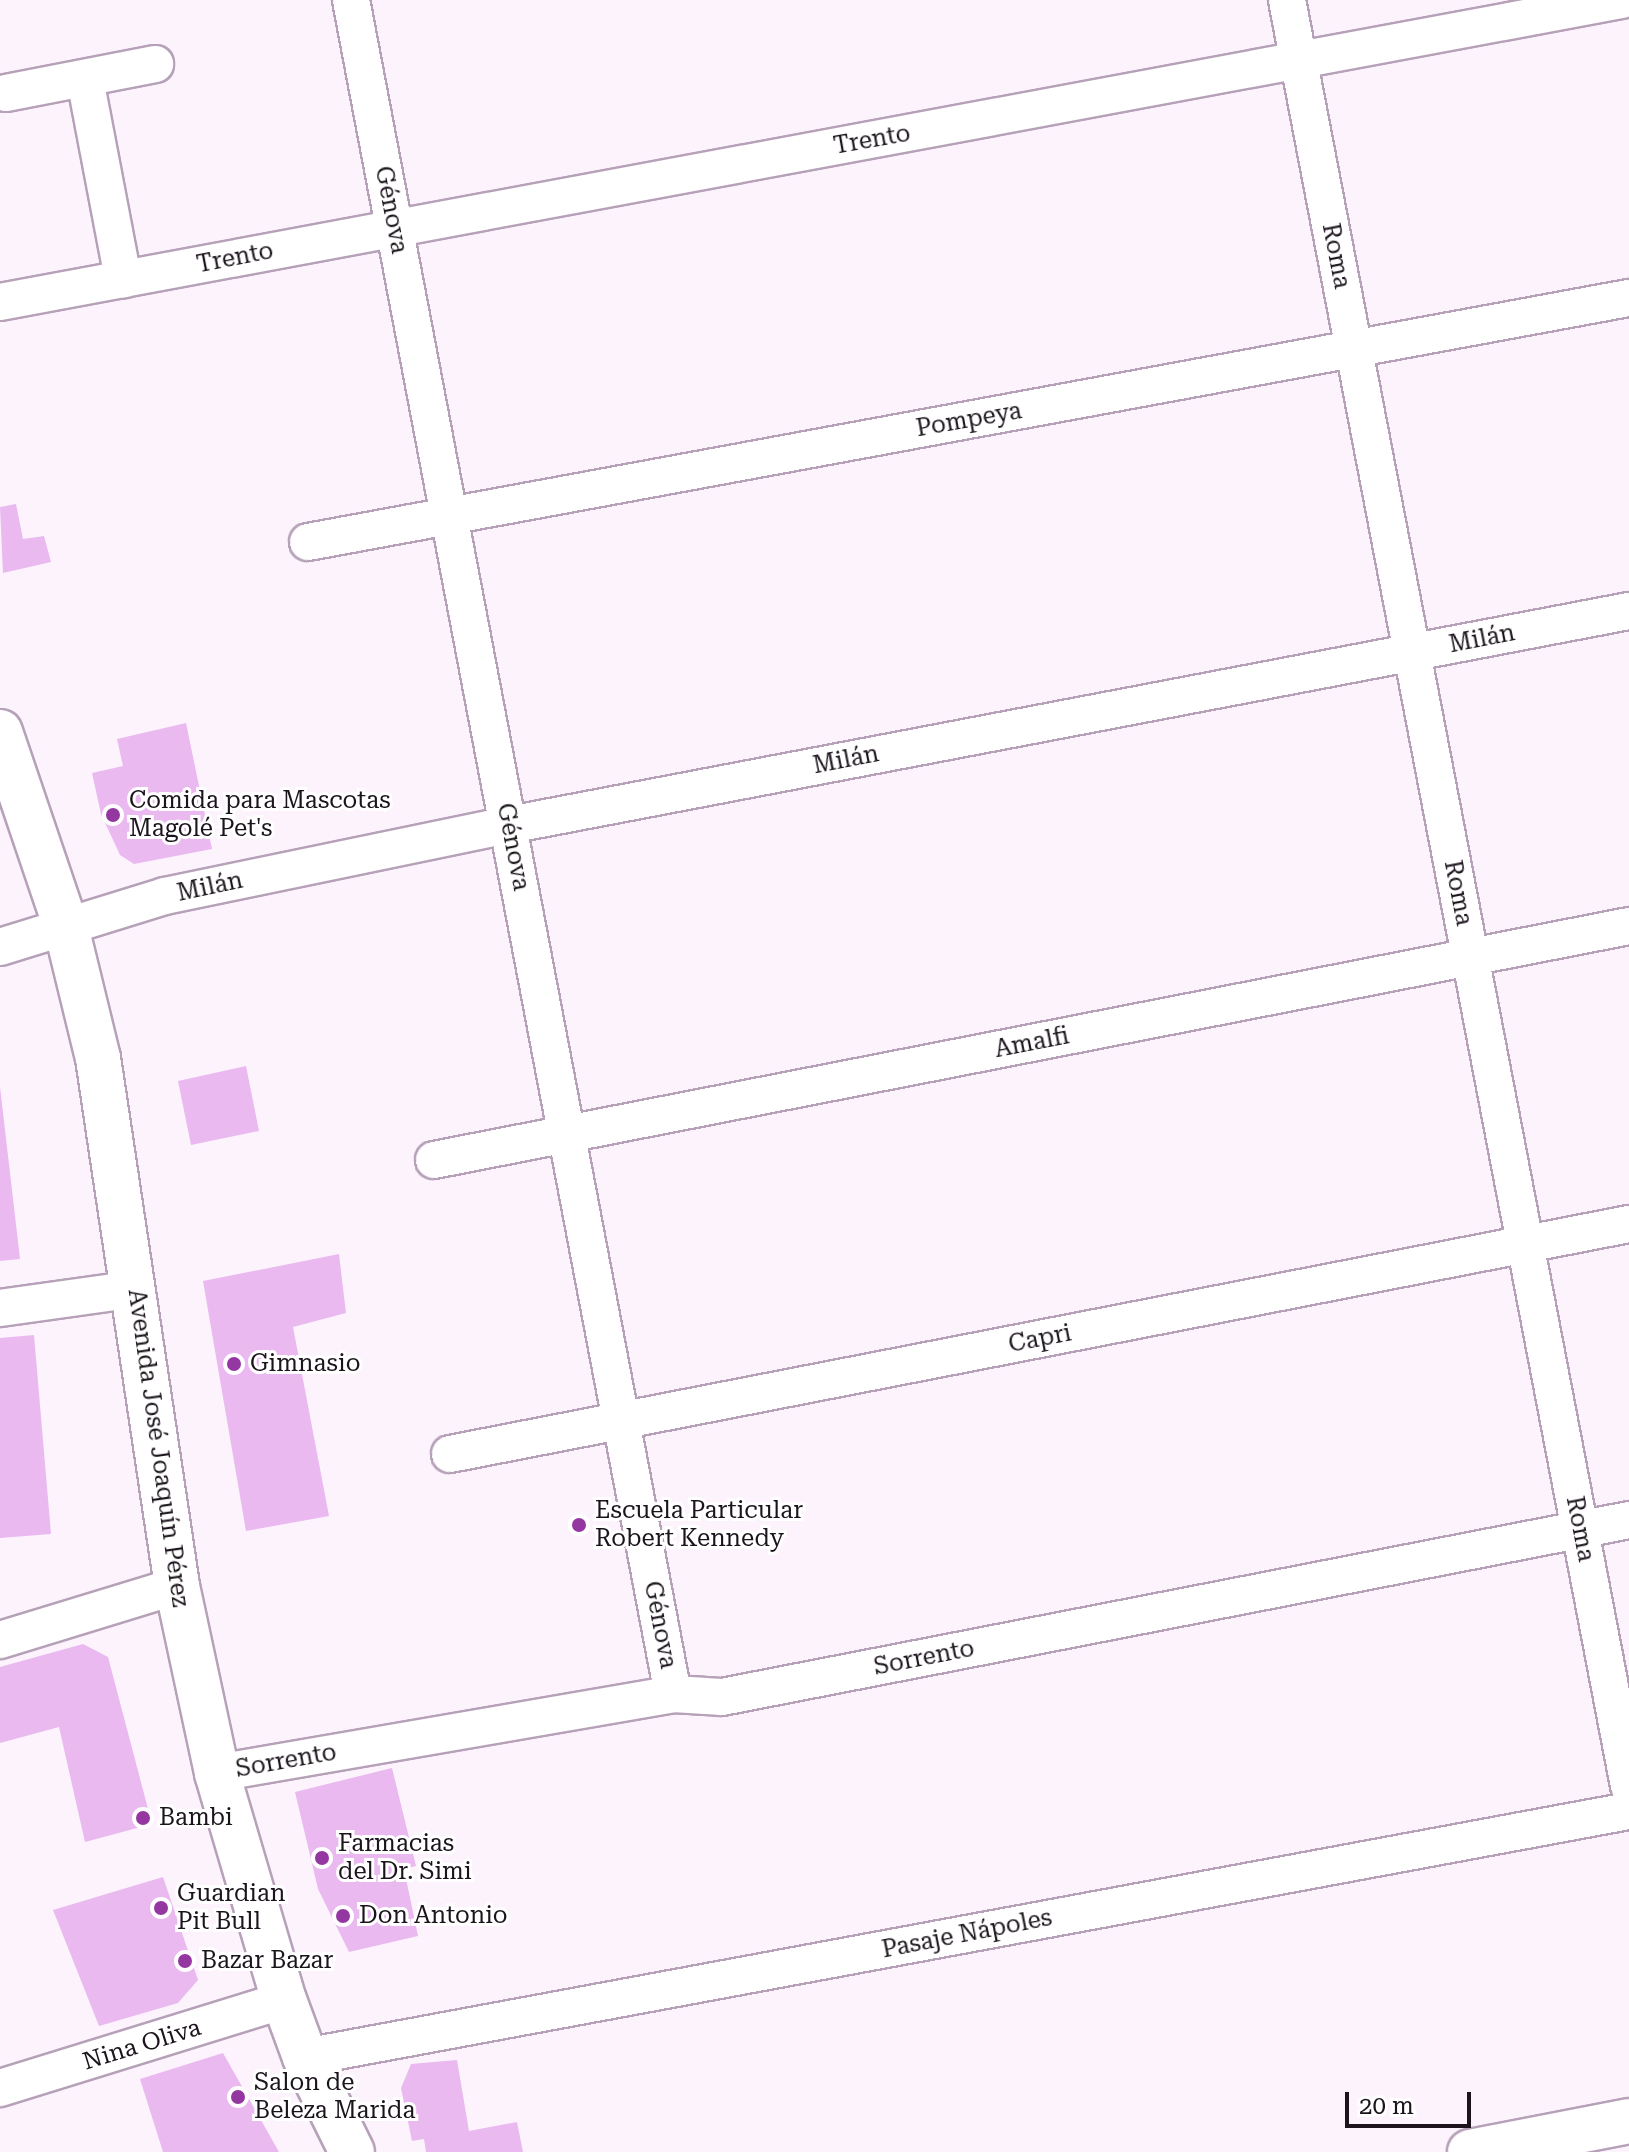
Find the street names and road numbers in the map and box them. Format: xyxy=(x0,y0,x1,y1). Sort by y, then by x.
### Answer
street label: Trento xyxy=(831,119,913,161)
street label: Génova xyxy=(368,164,414,256)
street label: Roma xyxy=(1316,221,1356,291)
street label: Trento xyxy=(194,236,276,280)
street label: Pompeya xyxy=(914,397,1024,443)
street label: Milán xyxy=(1447,619,1517,659)
street label: Milán xyxy=(811,740,881,780)
street label: Génova xyxy=(490,801,536,893)
street label: Roma xyxy=(1438,858,1478,928)
street label: Milán xyxy=(175,866,245,908)
street label: Amalfi xyxy=(992,1022,1072,1064)
street label: Avenida José Joaquín Pérez xyxy=(121,1287,195,1609)
street label: Capri xyxy=(1006,1319,1074,1359)
street label: Roma xyxy=(1560,1494,1600,1564)
street label: Génova xyxy=(637,1579,683,1671)
street label: Sorrento xyxy=(871,1634,977,1682)
street label: Sorrento xyxy=(233,1738,339,1784)
street label: Pasaje Nápoles xyxy=(879,1903,1055,1965)
street label: Nina Oliva xyxy=(79,2013,205,2077)

